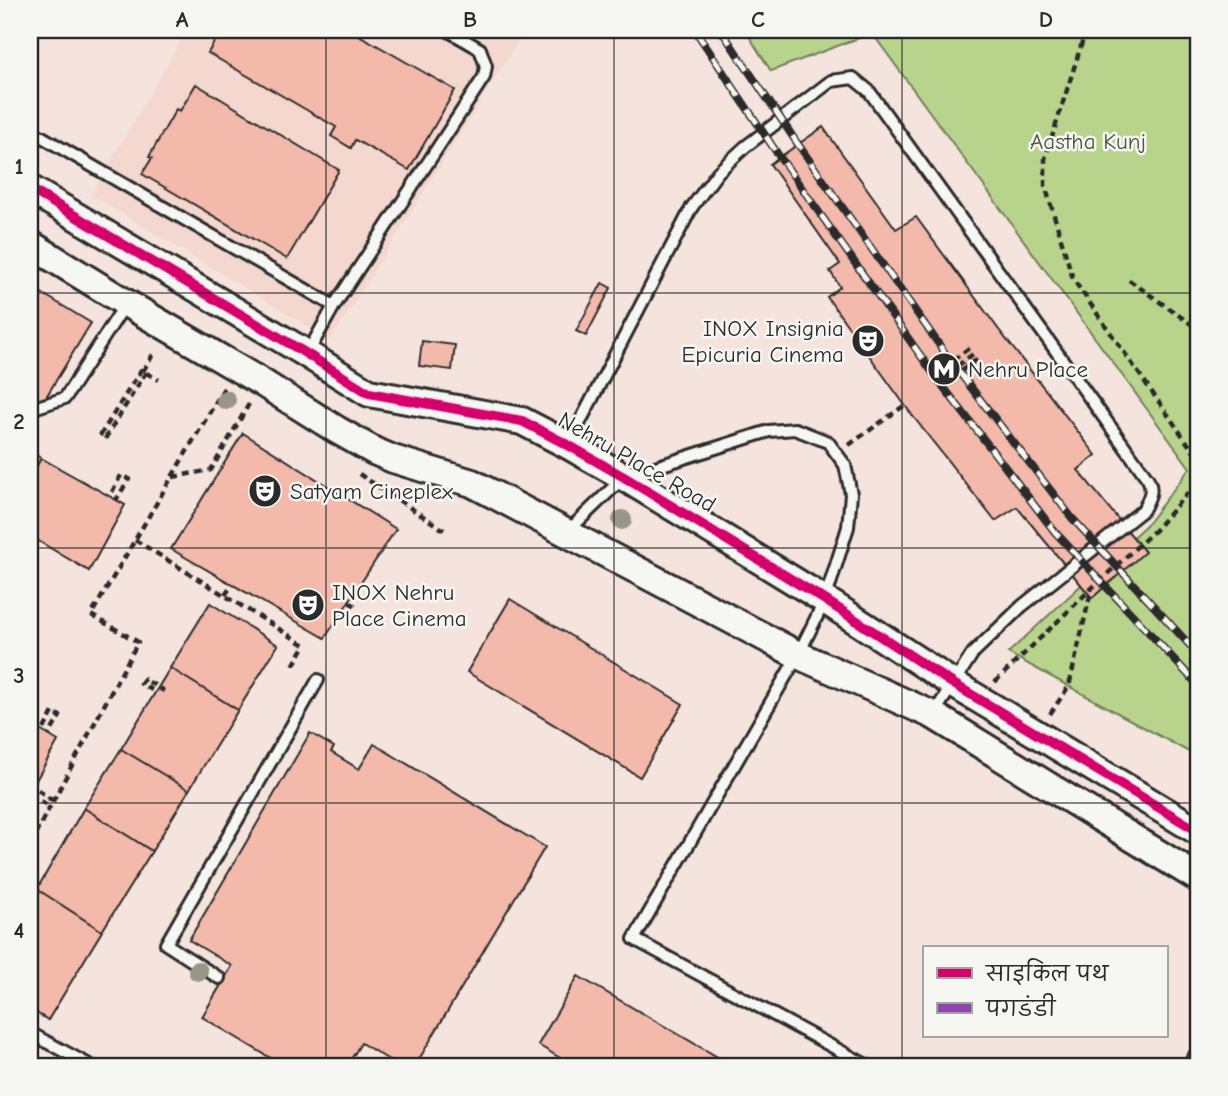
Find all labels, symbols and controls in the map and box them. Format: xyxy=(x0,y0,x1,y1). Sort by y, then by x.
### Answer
text: A xyxy=(176,6,189,33)
text: B xyxy=(463,6,477,33)
text: C xyxy=(751,6,765,33)
text: D xyxy=(1039,6,1053,33)
park label: Aastha Kunj xyxy=(1030,128,1146,155)
text: 1 xyxy=(14,153,24,180)
place label: INOX Insignia Epicuria Cinema xyxy=(681,315,844,368)
theatre icon: INOX Insignia Epicuria Cinema xyxy=(849,322,887,360)
metro station icon: Nehru Place xyxy=(925,350,963,388)
place label: Nehru Place xyxy=(968,356,1088,383)
street label: Nehru Place Road xyxy=(553,406,721,518)
text: 2 xyxy=(13,408,25,435)
theatre icon: Satyam Cineplex xyxy=(246,472,284,510)
place label: Satyam Cineplex xyxy=(290,478,453,505)
place label: INOX Nehru Place Cinema xyxy=(332,579,467,632)
theatre icon: INOX Nehru Place Cinema xyxy=(289,586,327,624)
text: 3 xyxy=(13,662,25,689)
text: 4 xyxy=(14,917,25,944)
legend xyxy=(923,946,1168,1036)
text: साइकिल पथ xyxy=(985,958,1109,986)
text: पगडंडी xyxy=(985,993,1057,1021)

